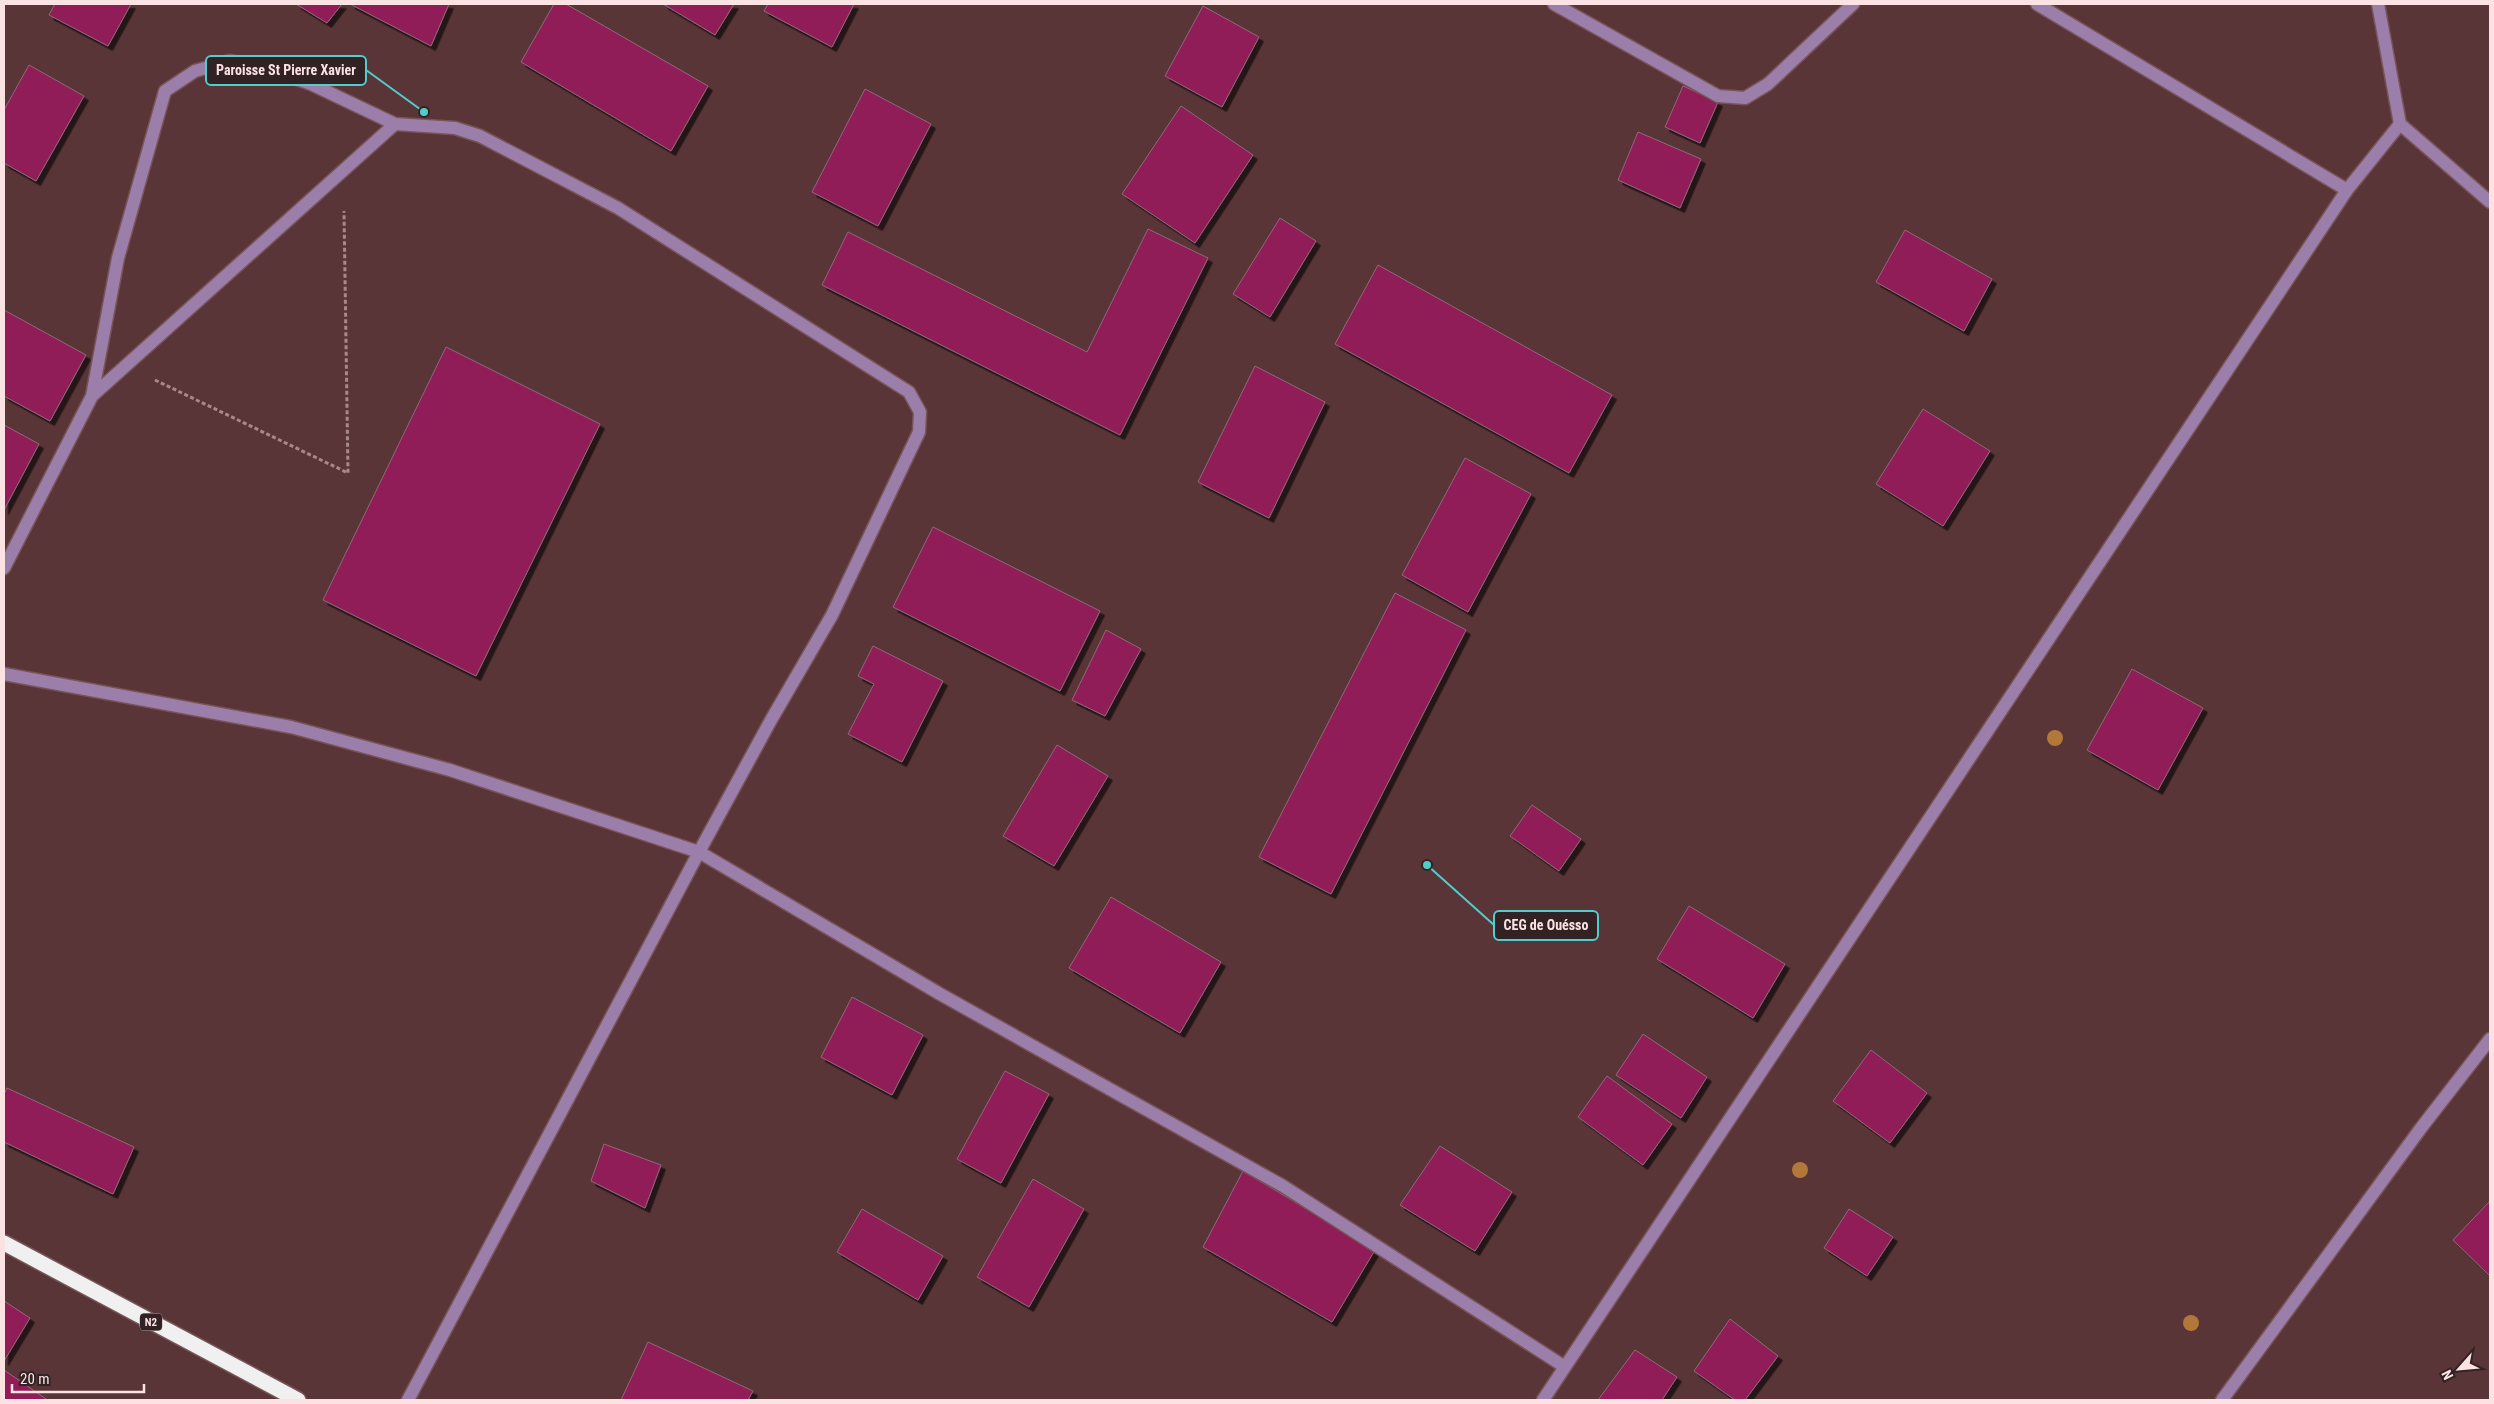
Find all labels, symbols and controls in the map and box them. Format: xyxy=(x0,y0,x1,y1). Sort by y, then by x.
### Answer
callout: Paroisse St Pierre Xavier xyxy=(206,56,366,85)
text: Paroisse St Pierre Xavier xyxy=(216,62,356,78)
callout: CEG de Ouésso xyxy=(1494,911,1598,940)
text: CEG de Ouésso xyxy=(1504,917,1588,933)
road number: N2 xyxy=(140,1314,162,1330)
north arrow xyxy=(2434,1344,2484,1394)
scale bar xyxy=(12,1362,145,1394)
text: N xyxy=(2438,1367,2456,1382)
text: 20 m xyxy=(20,1370,50,1388)

